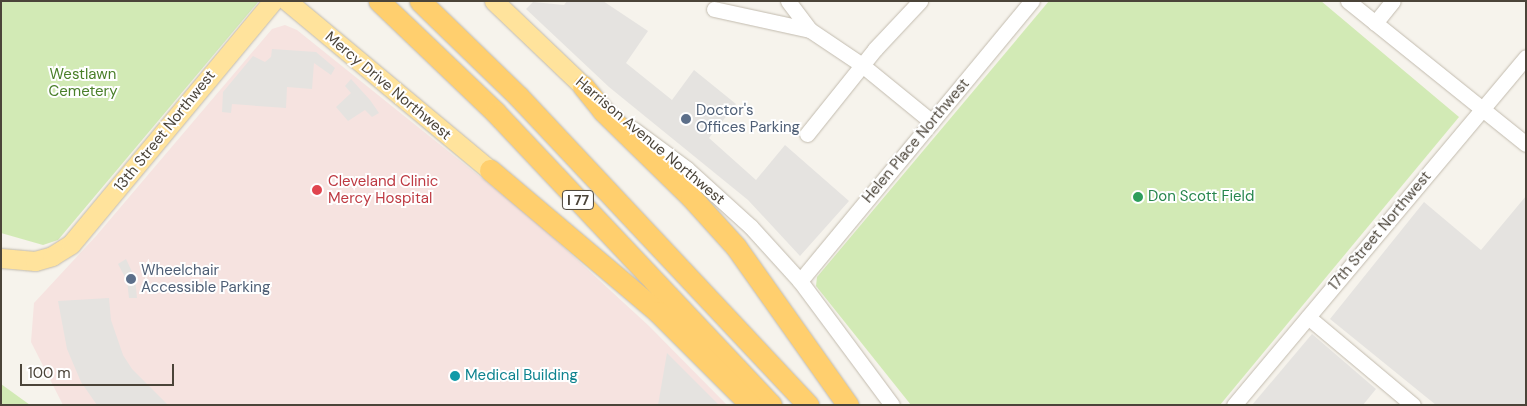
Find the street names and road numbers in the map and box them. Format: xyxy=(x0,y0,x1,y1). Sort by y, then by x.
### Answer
street label: Mercy Drive Northwest xyxy=(321,28,455,144)
street label: 13th Street Northwest xyxy=(111,67,219,195)
street label: Harrison Avenue Northwest xyxy=(572,73,728,209)
street label: Helen Place Northwest xyxy=(859,75,973,207)
street label: 17th Street Northwest xyxy=(1325,168,1435,294)
road number: I 77 xyxy=(562,188,594,212)

